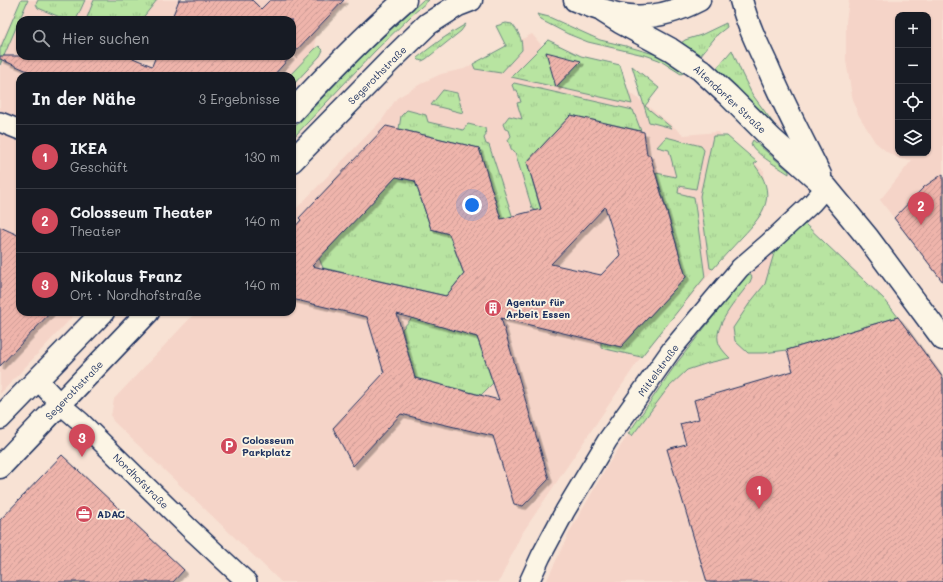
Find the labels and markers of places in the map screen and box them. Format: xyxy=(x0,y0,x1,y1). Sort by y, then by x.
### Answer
pin: 2 xyxy=(908,192,934,225)
place label: Agentur für Arbeit Essen xyxy=(506,295,570,321)
building icon: Agentur für Arbeit Essen xyxy=(483,298,503,318)
pin: 3 xyxy=(69,424,95,457)
place label: Colosseum Parkplatz xyxy=(242,433,294,459)
parking icon: Colosseum Parkplatz xyxy=(219,436,239,456)
pin: 1 xyxy=(746,476,772,509)
office icon: ADAC xyxy=(74,504,94,524)
place label: ADAC xyxy=(97,507,126,521)

